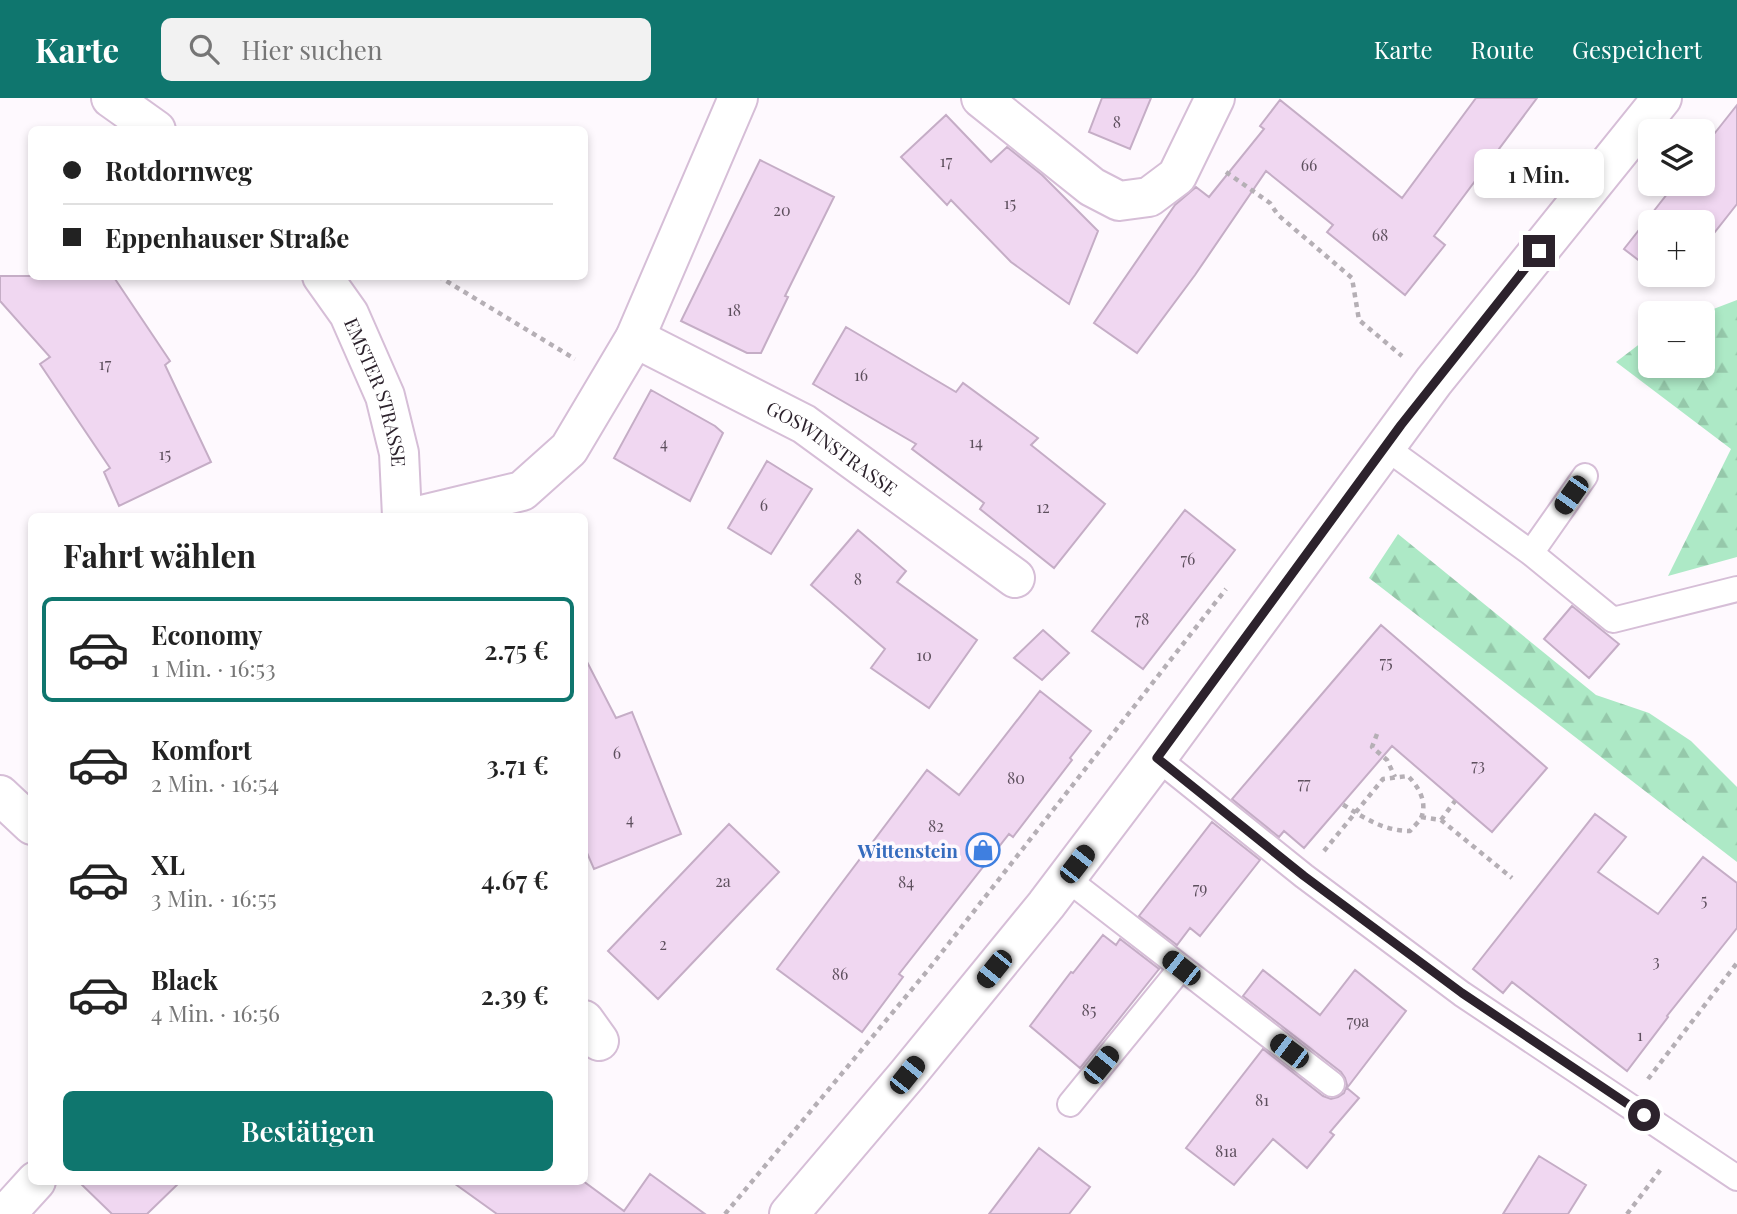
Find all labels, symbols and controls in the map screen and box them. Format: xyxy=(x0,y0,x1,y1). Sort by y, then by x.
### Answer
search box xyxy=(161,18,651,81)
text: Karte xyxy=(35,27,119,71)
icon: search xyxy=(185,30,223,68)
text: Hier suchen xyxy=(241,32,383,67)
text: Karte xyxy=(1374,33,1433,65)
text: Route xyxy=(1471,33,1534,65)
text: Gespeichert xyxy=(1572,33,1702,65)
house number: 8 xyxy=(1113,111,1121,132)
map controls xyxy=(1638,119,1715,378)
button: layers xyxy=(1638,119,1715,196)
house number: 17 xyxy=(940,150,953,171)
callout: 1 Min. xyxy=(1474,150,1604,198)
text: Rotdornweg xyxy=(105,153,252,188)
house number: 66 xyxy=(1301,154,1317,175)
text: 1 Min. xyxy=(1508,158,1570,189)
house number: 15 xyxy=(1004,192,1016,213)
house number: 20 xyxy=(773,199,791,220)
button: + xyxy=(1638,210,1715,287)
text: Eppenhauser Straße xyxy=(105,220,349,255)
house number: 68 xyxy=(1372,224,1388,245)
route end xyxy=(1523,235,1555,267)
house number: 18 xyxy=(727,299,741,320)
button: − xyxy=(1638,301,1715,378)
street label: EMSTER STRASSE xyxy=(339,313,413,467)
house number: 17 xyxy=(99,353,112,374)
house number: 16 xyxy=(854,364,868,385)
street label: GOSWINSTRASSE xyxy=(762,394,903,501)
house number: 14 xyxy=(969,431,983,452)
house number: 4 xyxy=(660,432,668,453)
house number: 15 xyxy=(159,443,171,464)
car xyxy=(1551,472,1592,518)
house number: 6 xyxy=(760,494,768,515)
house number: 12 xyxy=(1036,496,1050,517)
text: Fahrt wählen xyxy=(63,533,256,576)
house number: 76 xyxy=(1181,548,1195,569)
house number: 8 xyxy=(854,568,862,589)
house number: 78 xyxy=(1135,608,1149,629)
text: Economy xyxy=(151,617,262,652)
icon: car xyxy=(67,618,130,681)
text: 2.75 € xyxy=(484,632,549,667)
house number: 10 xyxy=(916,644,932,665)
house number: 75 xyxy=(1379,651,1393,672)
text: 1 Min. · 16:53 xyxy=(151,652,276,683)
text: Komfort xyxy=(151,732,252,767)
icon: car xyxy=(67,733,130,796)
house number: 6 xyxy=(613,742,621,763)
text: 3.71 € xyxy=(487,747,549,782)
house number: 73 xyxy=(1471,754,1485,775)
text: 2 Min. · 16:54 xyxy=(151,767,279,798)
house number: 80 xyxy=(1007,767,1025,788)
house number: 77 xyxy=(1298,772,1311,793)
house number: 4 xyxy=(626,808,634,829)
house number: 82 xyxy=(928,815,944,836)
shop icon: Wittenstein xyxy=(964,831,1002,869)
place label: Wittenstein xyxy=(857,837,958,863)
car xyxy=(1056,841,1099,887)
text: XL xyxy=(151,847,185,882)
icon: car xyxy=(67,848,130,911)
text: 4.67 € xyxy=(481,862,549,897)
house number: 2a xyxy=(715,870,731,891)
house number: 84 xyxy=(898,871,914,892)
house number: 79 xyxy=(1193,877,1207,898)
text: 3 Min. · 16:55 xyxy=(151,882,277,913)
house number: 5 xyxy=(1701,889,1707,910)
house number: 2 xyxy=(659,933,667,954)
car xyxy=(973,946,1016,992)
car xyxy=(1158,947,1205,989)
house number: 3 xyxy=(1652,950,1660,971)
text: Black xyxy=(151,962,218,997)
icon: car xyxy=(67,963,130,1026)
house number: 86 xyxy=(832,963,848,984)
text: 2.39 € xyxy=(481,977,549,1012)
text: 4 Min. · 16:56 xyxy=(151,997,280,1028)
house number: 85 xyxy=(1082,999,1096,1020)
house number: 79a xyxy=(1347,1010,1369,1031)
house number: 1 xyxy=(1637,1024,1643,1045)
car xyxy=(1266,1030,1313,1072)
car xyxy=(1080,1042,1123,1088)
car xyxy=(886,1052,929,1098)
house number: 81 xyxy=(1255,1089,1269,1110)
button: Bestätigen xyxy=(63,1091,553,1171)
route start xyxy=(1628,1099,1660,1131)
house number: 81a xyxy=(1215,1140,1237,1161)

